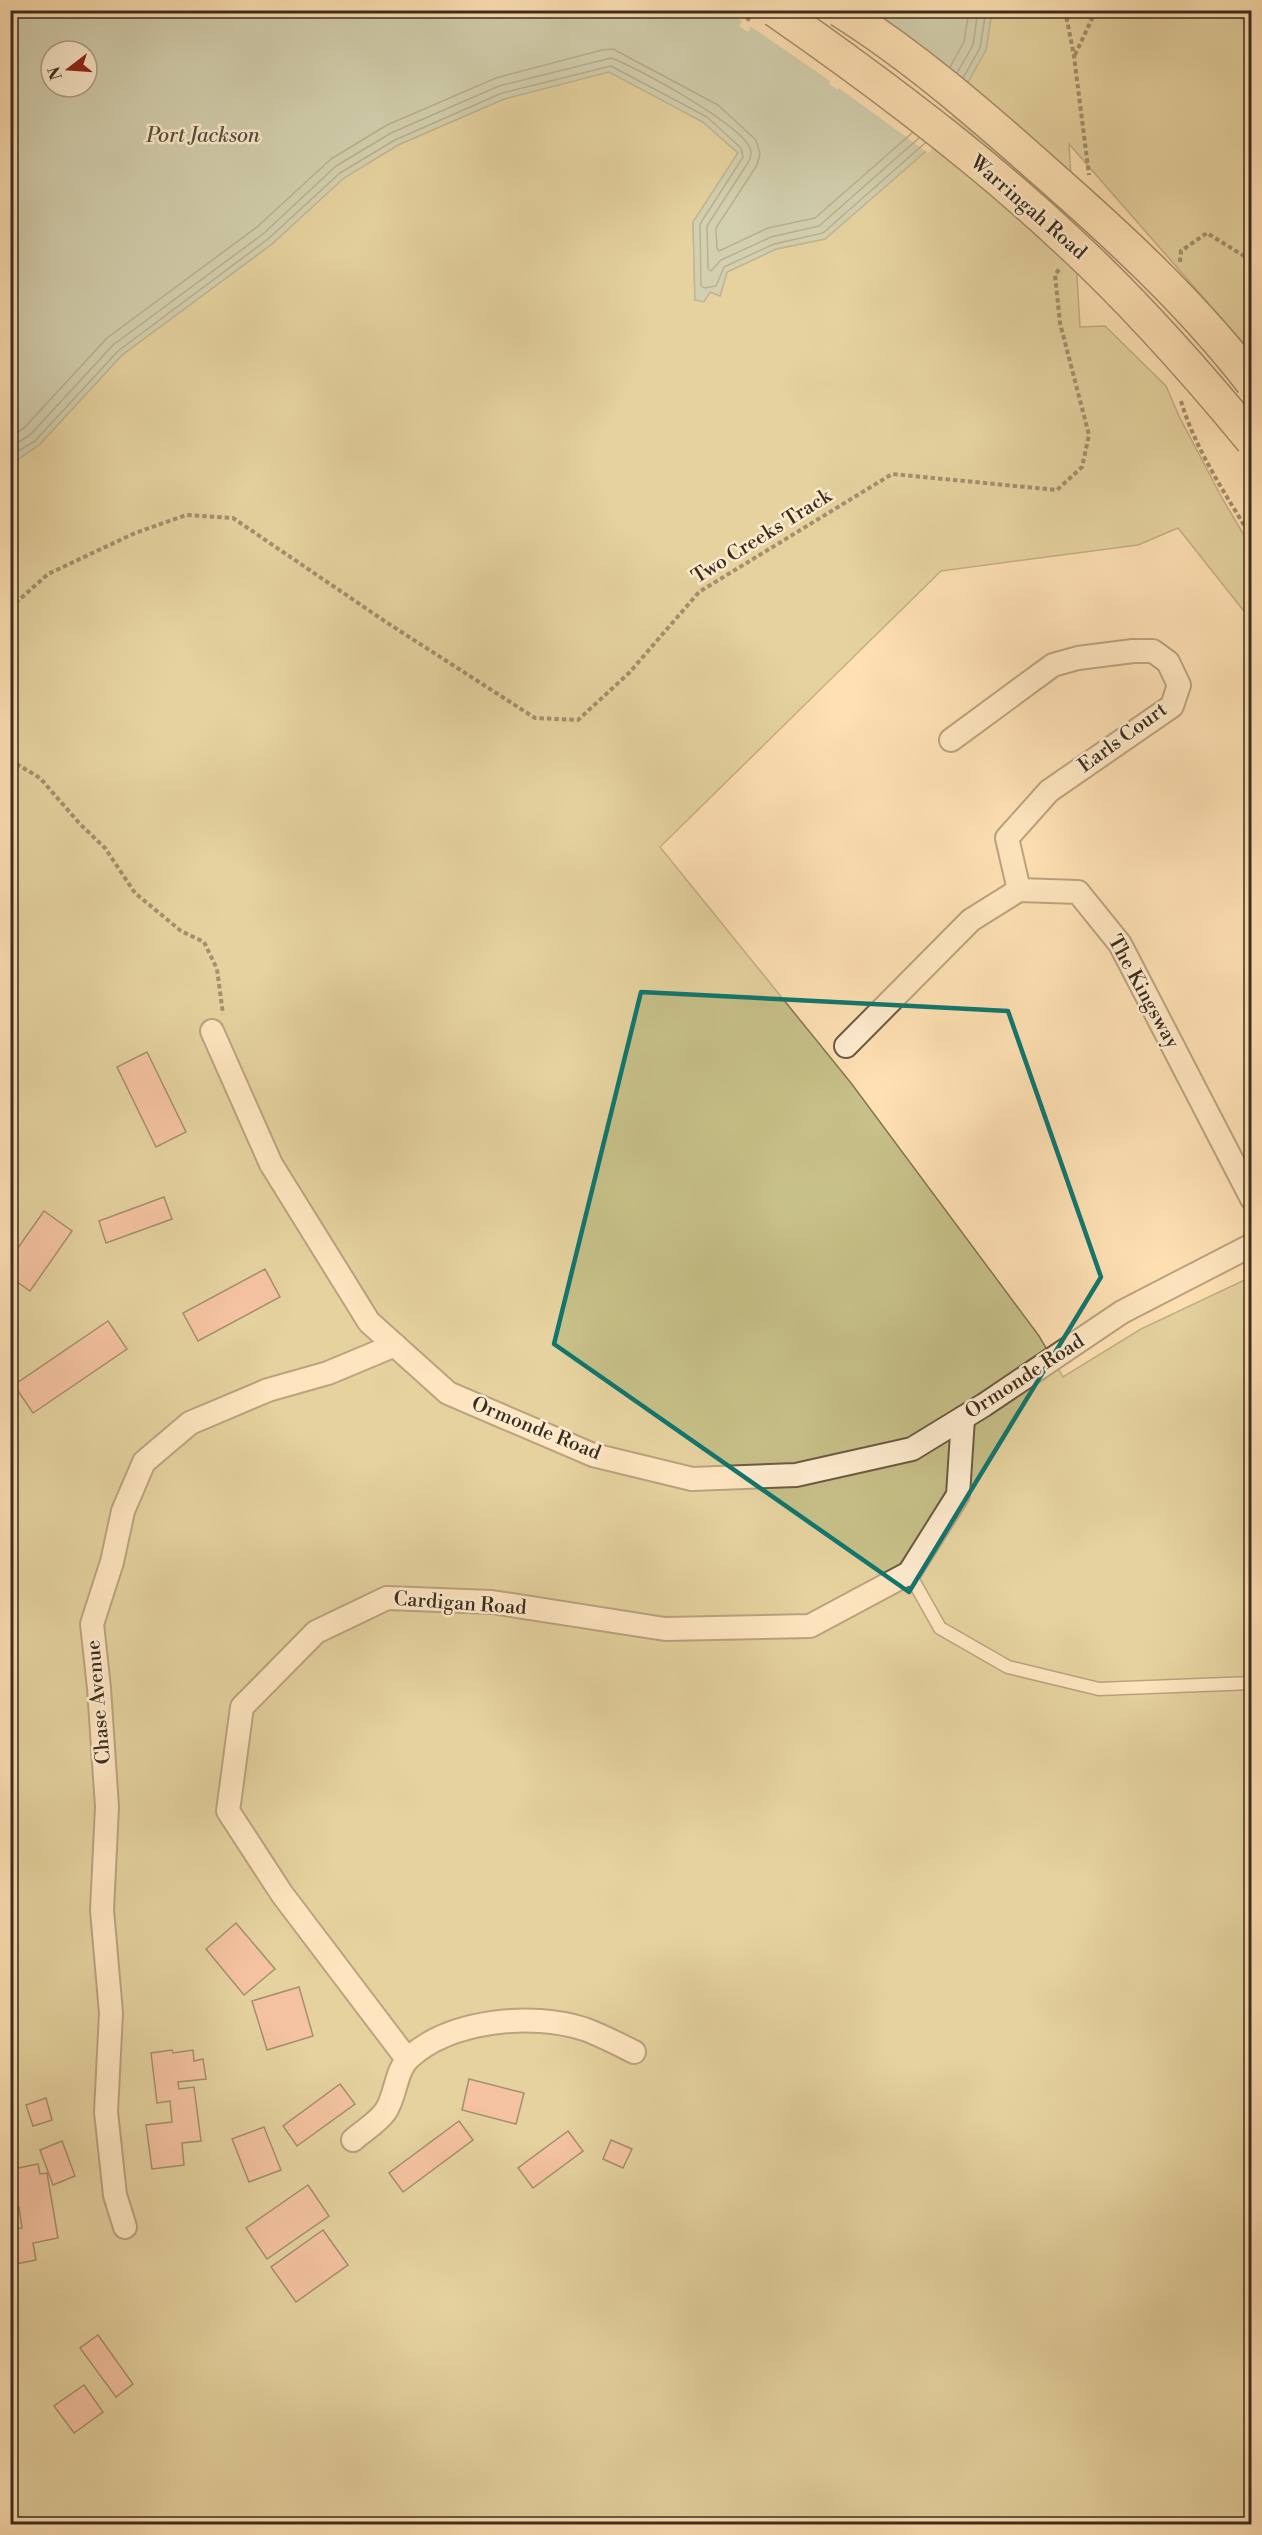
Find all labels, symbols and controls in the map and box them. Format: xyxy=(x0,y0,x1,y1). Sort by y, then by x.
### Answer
north arrow xyxy=(39,39,99,99)
text: N xyxy=(44,64,67,82)
water label: Port Jackson xyxy=(145,123,260,149)
street label: Warringah Road xyxy=(964,150,1092,266)
street label: Two Creeks Track xyxy=(687,483,838,590)
street label: Earls Court xyxy=(1074,697,1172,779)
street label: The Kingsway xyxy=(1102,931,1185,1053)
street label: Ormonde Road xyxy=(961,1329,1090,1425)
street label: Ormonde Road xyxy=(468,1392,605,1467)
street label: Cardigan Road xyxy=(393,1587,528,1621)
street label: Chase Avenue xyxy=(81,1639,117,1765)

